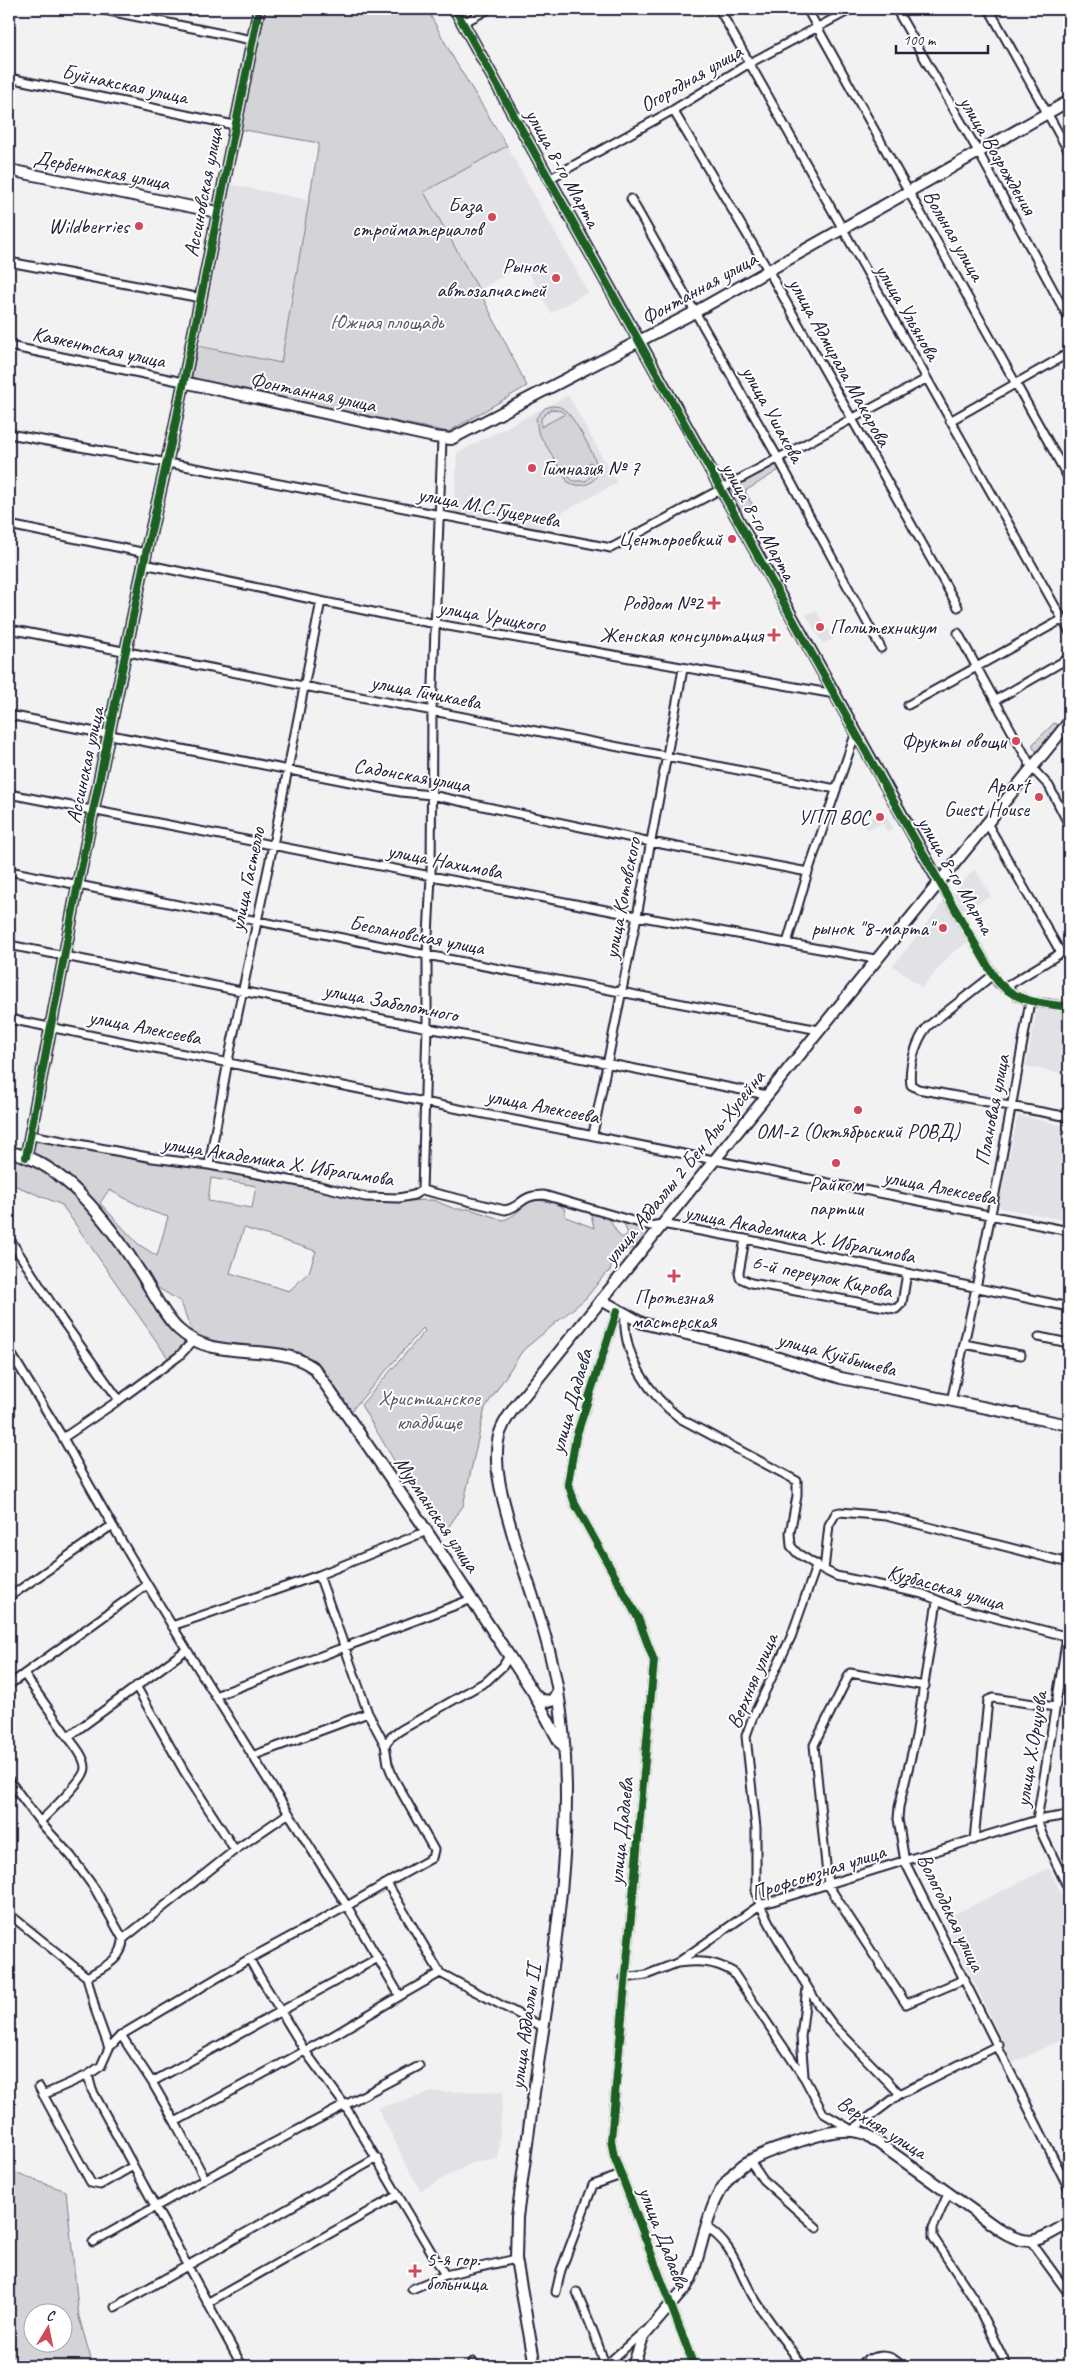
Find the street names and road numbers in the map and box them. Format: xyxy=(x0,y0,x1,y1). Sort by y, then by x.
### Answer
street label: Огородная улица xyxy=(635,37,748,118)
street label: Буйнакская улица xyxy=(60,58,192,110)
street label: улица Возрождения xyxy=(953,89,1043,220)
street label: улица 8-го Марта xyxy=(519,102,607,234)
street label: Ассиновская улица xyxy=(178,123,229,259)
street label: Дербентская улица xyxy=(32,144,174,196)
street label: Вольная улица xyxy=(917,185,992,287)
street label: Фонтанная улица xyxy=(637,245,763,330)
street label: улица Ульянова xyxy=(869,257,947,367)
street label: улица Адмирала Макарова xyxy=(782,271,898,453)
street label: Каякентская улица xyxy=(30,320,169,374)
street label: улица Ушакова xyxy=(735,359,811,469)
street label: Фонтанная улица xyxy=(248,366,380,418)
street label: улица 8-го Марта xyxy=(715,455,803,587)
street label: улица М.С.Гуцериева xyxy=(414,480,564,534)
street label: улица Урицкого xyxy=(435,593,549,638)
street label: улица Гичикаева xyxy=(367,668,485,716)
street label: Ассинская улица xyxy=(60,702,110,825)
street label: Садонская улица xyxy=(352,752,474,798)
street label: улица 8-го Марта xyxy=(911,810,1001,941)
street label: улица Гастелло xyxy=(223,823,271,935)
street label: улица Котовского xyxy=(597,834,647,963)
street label: улица Нахимова xyxy=(383,837,506,885)
street label: Беслановская улица xyxy=(347,909,488,961)
street label: улица Заболотного xyxy=(320,976,463,1028)
street label: улица Алексеева xyxy=(85,1003,205,1051)
street label: Плановая улица xyxy=(969,1051,1016,1168)
street label: улица Абдаллы 2 Бен Аль-Хусейна xyxy=(596,1063,772,1271)
street label: улица Алексеева xyxy=(483,1082,603,1130)
street label: улица Академика Х. Ибрагимова xyxy=(158,1130,397,1192)
street label: улица Алексеева xyxy=(880,1163,1000,1211)
street label: улица Академика Х. Ибрагимова xyxy=(681,1199,919,1269)
street label: 6-й переулок Кирова xyxy=(749,1248,896,1304)
street label: улица Куйбышева xyxy=(773,1325,901,1383)
street label: улица Дадаева xyxy=(543,1344,599,1458)
street label: Мурманская улица xyxy=(389,1451,486,1579)
street label: Кузбасская улица xyxy=(884,1558,1009,1618)
street label: Верхняя улица xyxy=(720,1627,785,1732)
street label: улица Х.Орцуева xyxy=(1009,1687,1053,1810)
street label: улица Дадаева xyxy=(602,1774,640,1888)
street label: Профсоюзная улица xyxy=(748,1838,890,1907)
street label: Вологодская улица xyxy=(911,1849,991,1977)
street label: улица Абдаллы II xyxy=(503,1958,547,2093)
street label: Верхняя улица xyxy=(832,2089,934,2166)
street label: улица Дадаева xyxy=(632,2181,696,2294)

